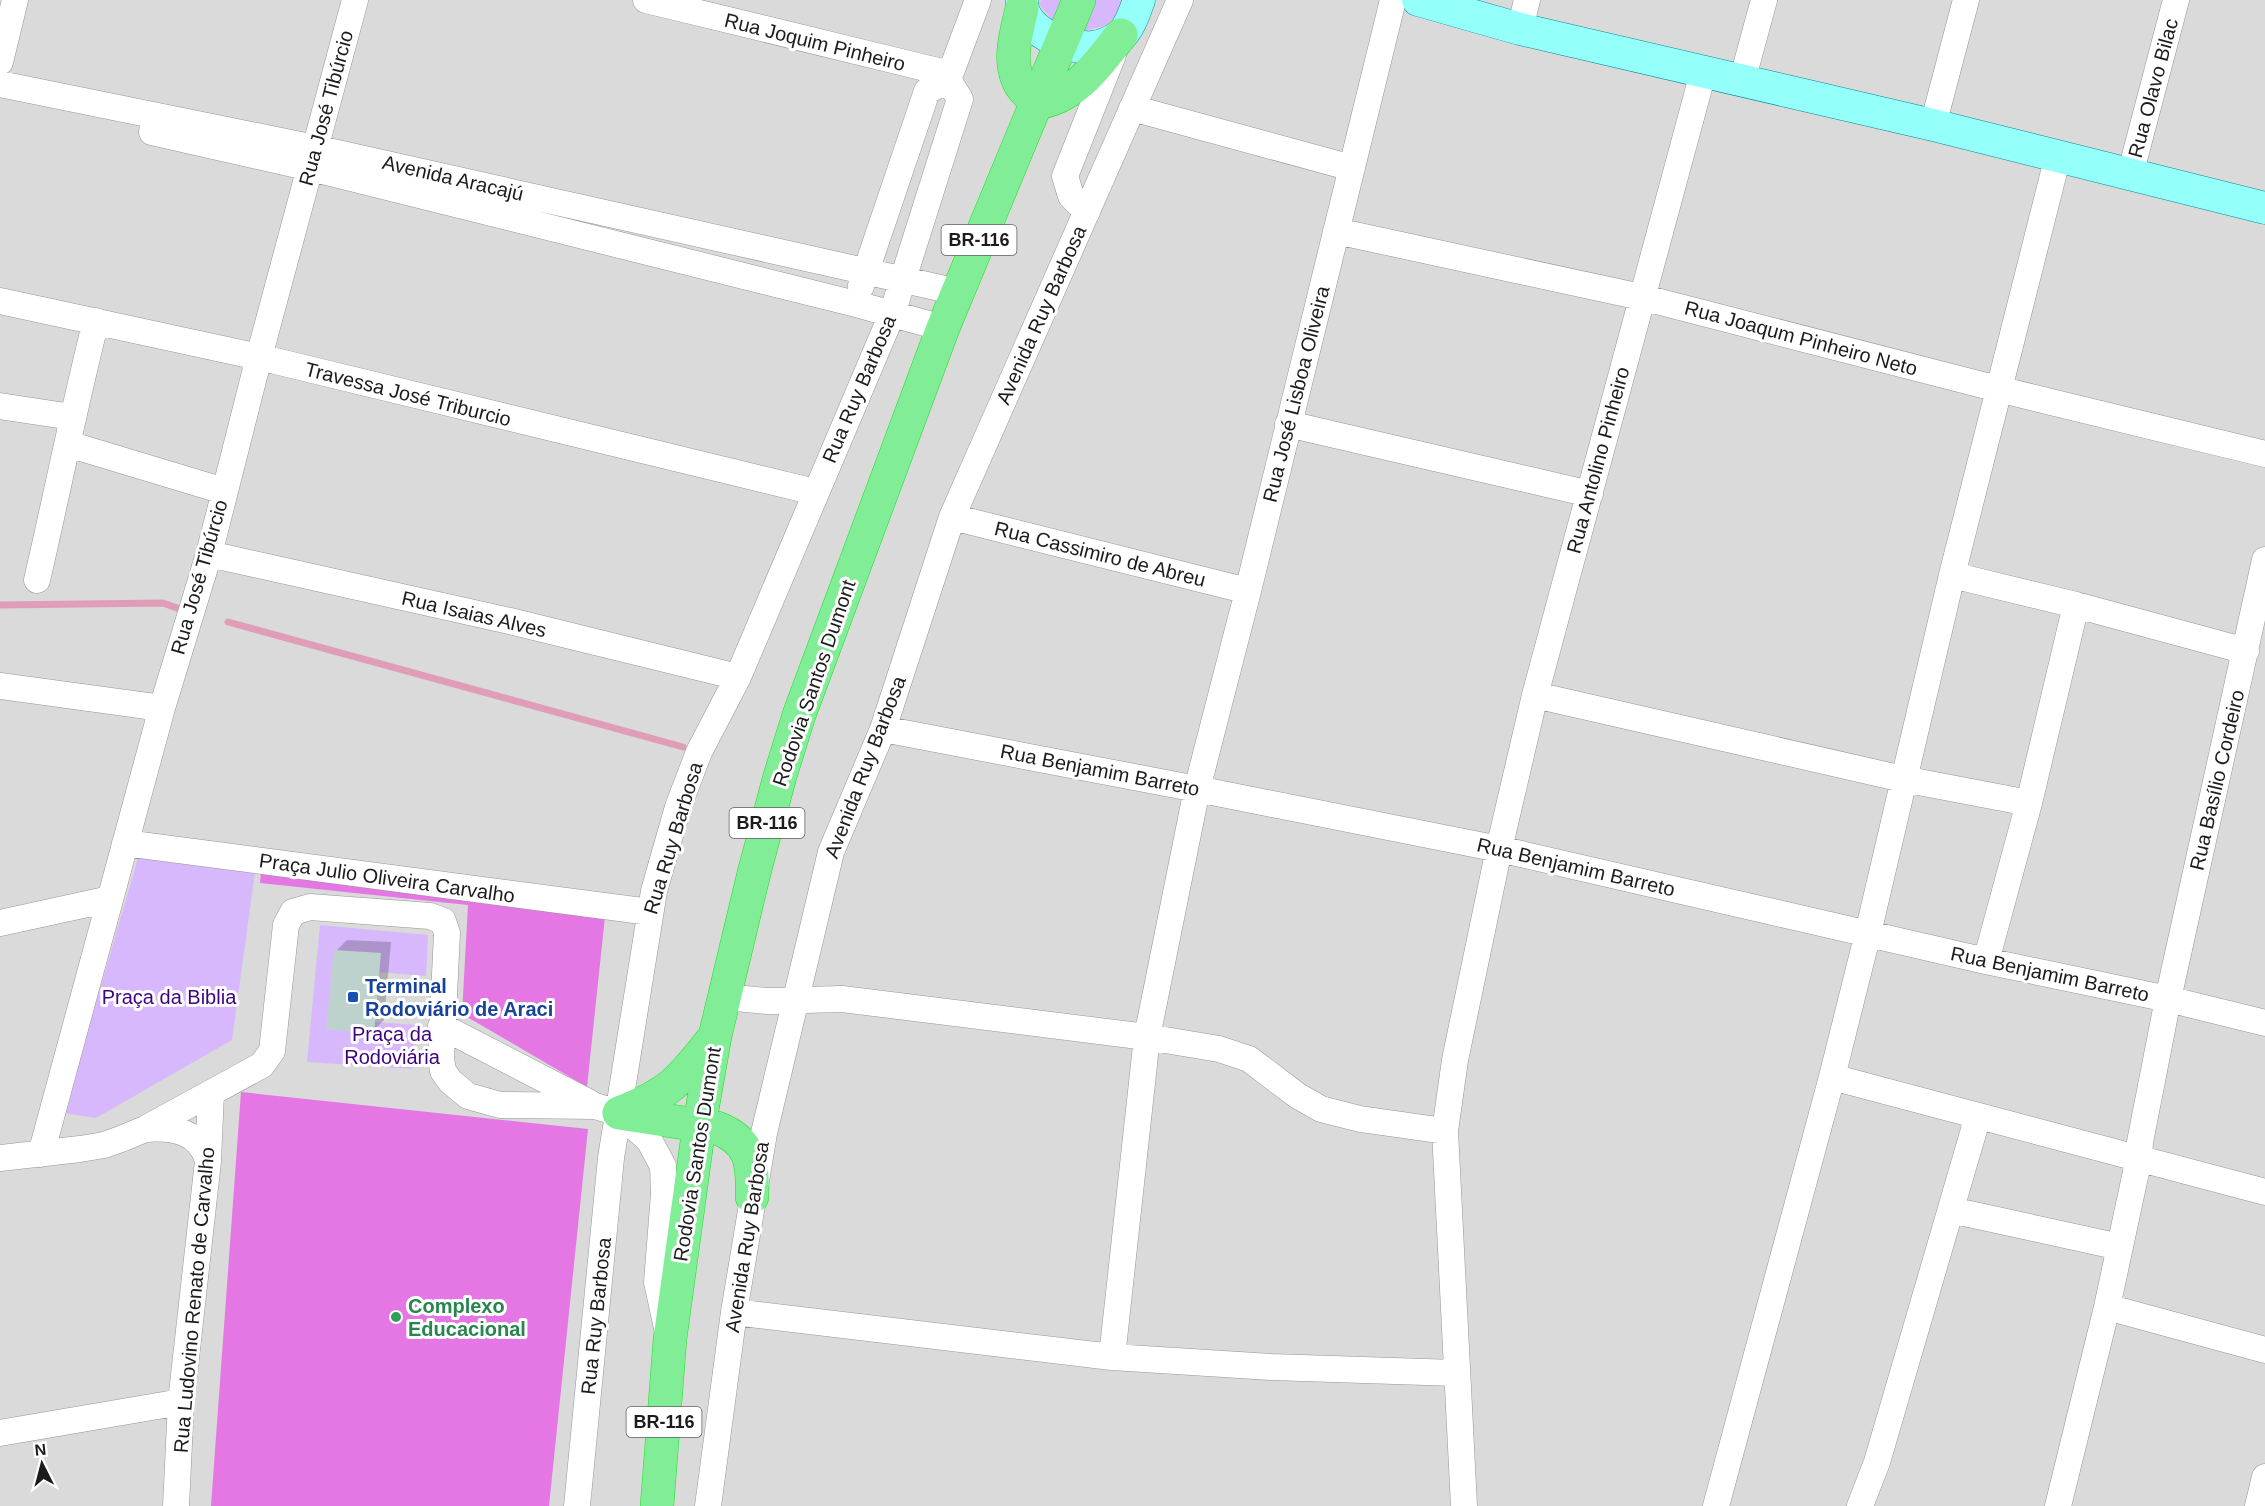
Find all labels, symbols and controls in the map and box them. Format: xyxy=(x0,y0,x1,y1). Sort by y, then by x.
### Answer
street label: Rua Joquim Pinheiro xyxy=(722,9,908,75)
street label: Rua Olavo Bilac xyxy=(2124,16,2182,160)
street label: Rua José Tibúrcio xyxy=(295,28,357,188)
street label: Avenida Aracajú xyxy=(380,151,526,205)
street label: Avenida Ruy Barbosa xyxy=(992,222,1091,408)
road number: BR-116 xyxy=(942,225,1016,255)
street label: Rua José Lisboa Oliveira xyxy=(1258,283,1334,505)
street label: Rua Joaqum Pinheiro Neto xyxy=(1682,296,1920,380)
street label: Rua Ruy Barbosa xyxy=(818,311,900,466)
street label: Travessa José Triburcio xyxy=(303,358,513,430)
street label: Rua Antolino Pinheiro xyxy=(1562,364,1634,556)
street label: Rua José Tibúrcio xyxy=(166,497,232,657)
street label: Rua Cassimiro de Abreu xyxy=(992,517,1208,591)
street label: Rodovia Santos Dumont xyxy=(768,577,860,789)
street label: Rua Isaias Alves xyxy=(399,587,549,641)
street label: Avenida Ruy Barbosa xyxy=(820,672,910,861)
street label: Rua Basílio Cordeiro xyxy=(2186,688,2248,872)
street label: Rua Benjamim Barreto xyxy=(999,740,1201,800)
street label: Rua Ruy Barbosa xyxy=(639,758,707,917)
road number: BR-116 xyxy=(730,808,804,838)
street label: Rua Benjamim Barreto xyxy=(1475,834,1677,900)
street label: Praça Julio Oliveira Carvalho xyxy=(258,849,516,907)
street label: Rua Benjamim Barreto xyxy=(1949,942,2151,1006)
place label: Terminal Rodoviário de Araci xyxy=(365,975,553,1020)
park label: Praça da Biblia xyxy=(102,986,237,1008)
marker: Terminal Rodoviário de Araci xyxy=(346,990,360,1004)
park label: Praça da Rodoviária xyxy=(344,1023,441,1068)
street label: Rodovia Santos Dumont xyxy=(669,1045,725,1263)
street label: Avenida Ruy Barbosa xyxy=(721,1139,773,1334)
street label: Rua Ludovino Renato de Carvalho xyxy=(170,1146,218,1454)
street label: Rua Ruy Barbosa xyxy=(577,1235,615,1396)
place label: Complexo Educacional xyxy=(408,1295,526,1340)
marker: Complexo Educacional xyxy=(389,1310,403,1324)
road number: BR-116 xyxy=(626,1407,702,1437)
north arrow xyxy=(12,1434,72,1494)
text: N xyxy=(34,1441,47,1459)

